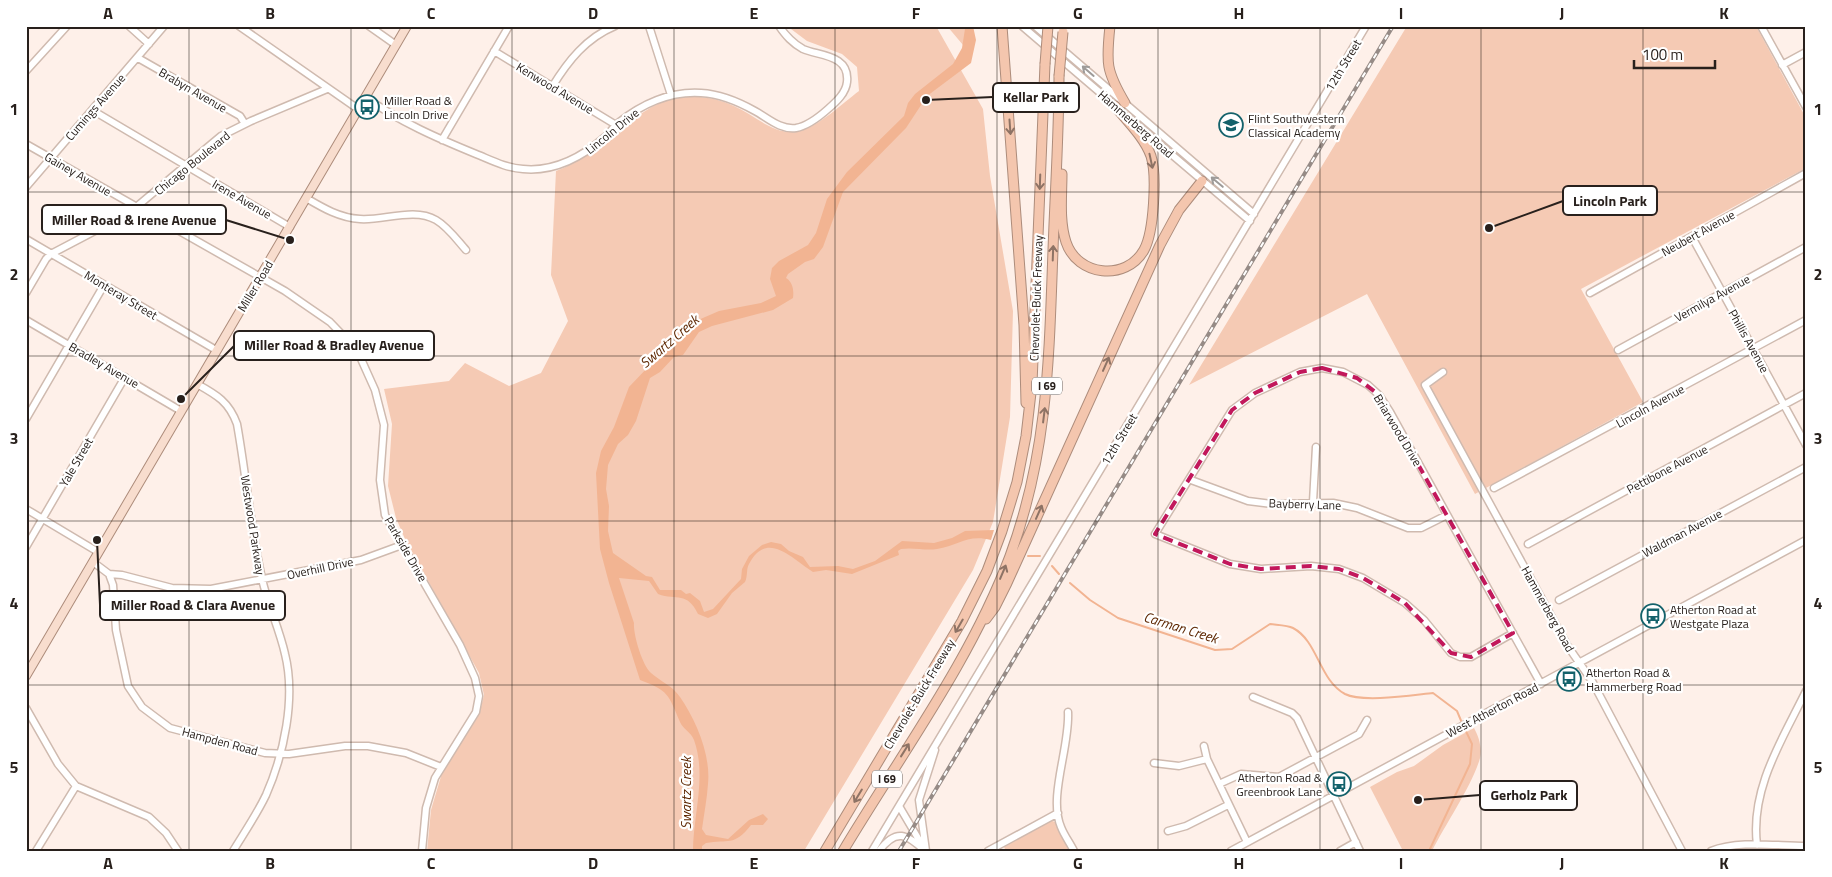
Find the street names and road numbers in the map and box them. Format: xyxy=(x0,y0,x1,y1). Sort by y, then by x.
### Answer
street label: 12th Street xyxy=(1320,35,1366,95)
street label: Kenwood Avenue xyxy=(513,57,597,119)
street label: Brabyn Avenue xyxy=(155,63,231,117)
street label: Cumings Avenue xyxy=(60,69,130,145)
street label: Hammerberg Road xyxy=(1094,85,1178,163)
street label: Lincoln Drive xyxy=(581,103,643,159)
street label: Chicago Boulevard xyxy=(150,126,234,200)
street label: Gainey Avenue xyxy=(41,147,115,201)
street label: Irene Avenue xyxy=(209,174,275,224)
street label: Neubert Avenue xyxy=(1658,205,1738,261)
street label: Chevrolet-Buick Freeway xyxy=(1024,234,1048,361)
street label: Miller Road xyxy=(232,257,278,315)
street label: Monteray Street xyxy=(81,266,162,325)
street label: Vermilya Avenue xyxy=(1671,269,1753,327)
street label: Phillis Avenue xyxy=(1724,306,1774,376)
street label: Bradley Avenue xyxy=(65,337,143,393)
road number: I 69 xyxy=(1032,378,1062,394)
street label: Lincoln Avenue xyxy=(1612,379,1688,433)
street label: Briarwood Drive xyxy=(1369,390,1427,470)
street label: 12th Street xyxy=(1096,409,1142,469)
street label: Yale Street xyxy=(54,433,98,490)
street label: Pettibone Avenue xyxy=(1623,440,1711,498)
street label: Westwood Parkway xyxy=(236,474,270,576)
street label: Bayberry Lane xyxy=(1268,493,1342,515)
street label: Waldman Avenue xyxy=(1639,504,1725,562)
street label: Parkside Drive xyxy=(380,513,432,585)
street label: Overhill Drive xyxy=(285,552,355,584)
street label: Hammerberg Road xyxy=(1517,563,1579,655)
street label: Chevrolet-Buick Freeway xyxy=(878,635,960,753)
street label: West Atherton Road xyxy=(1442,678,1542,742)
street label: Hampden Road xyxy=(180,722,260,760)
road number: I 69 xyxy=(872,771,902,788)

